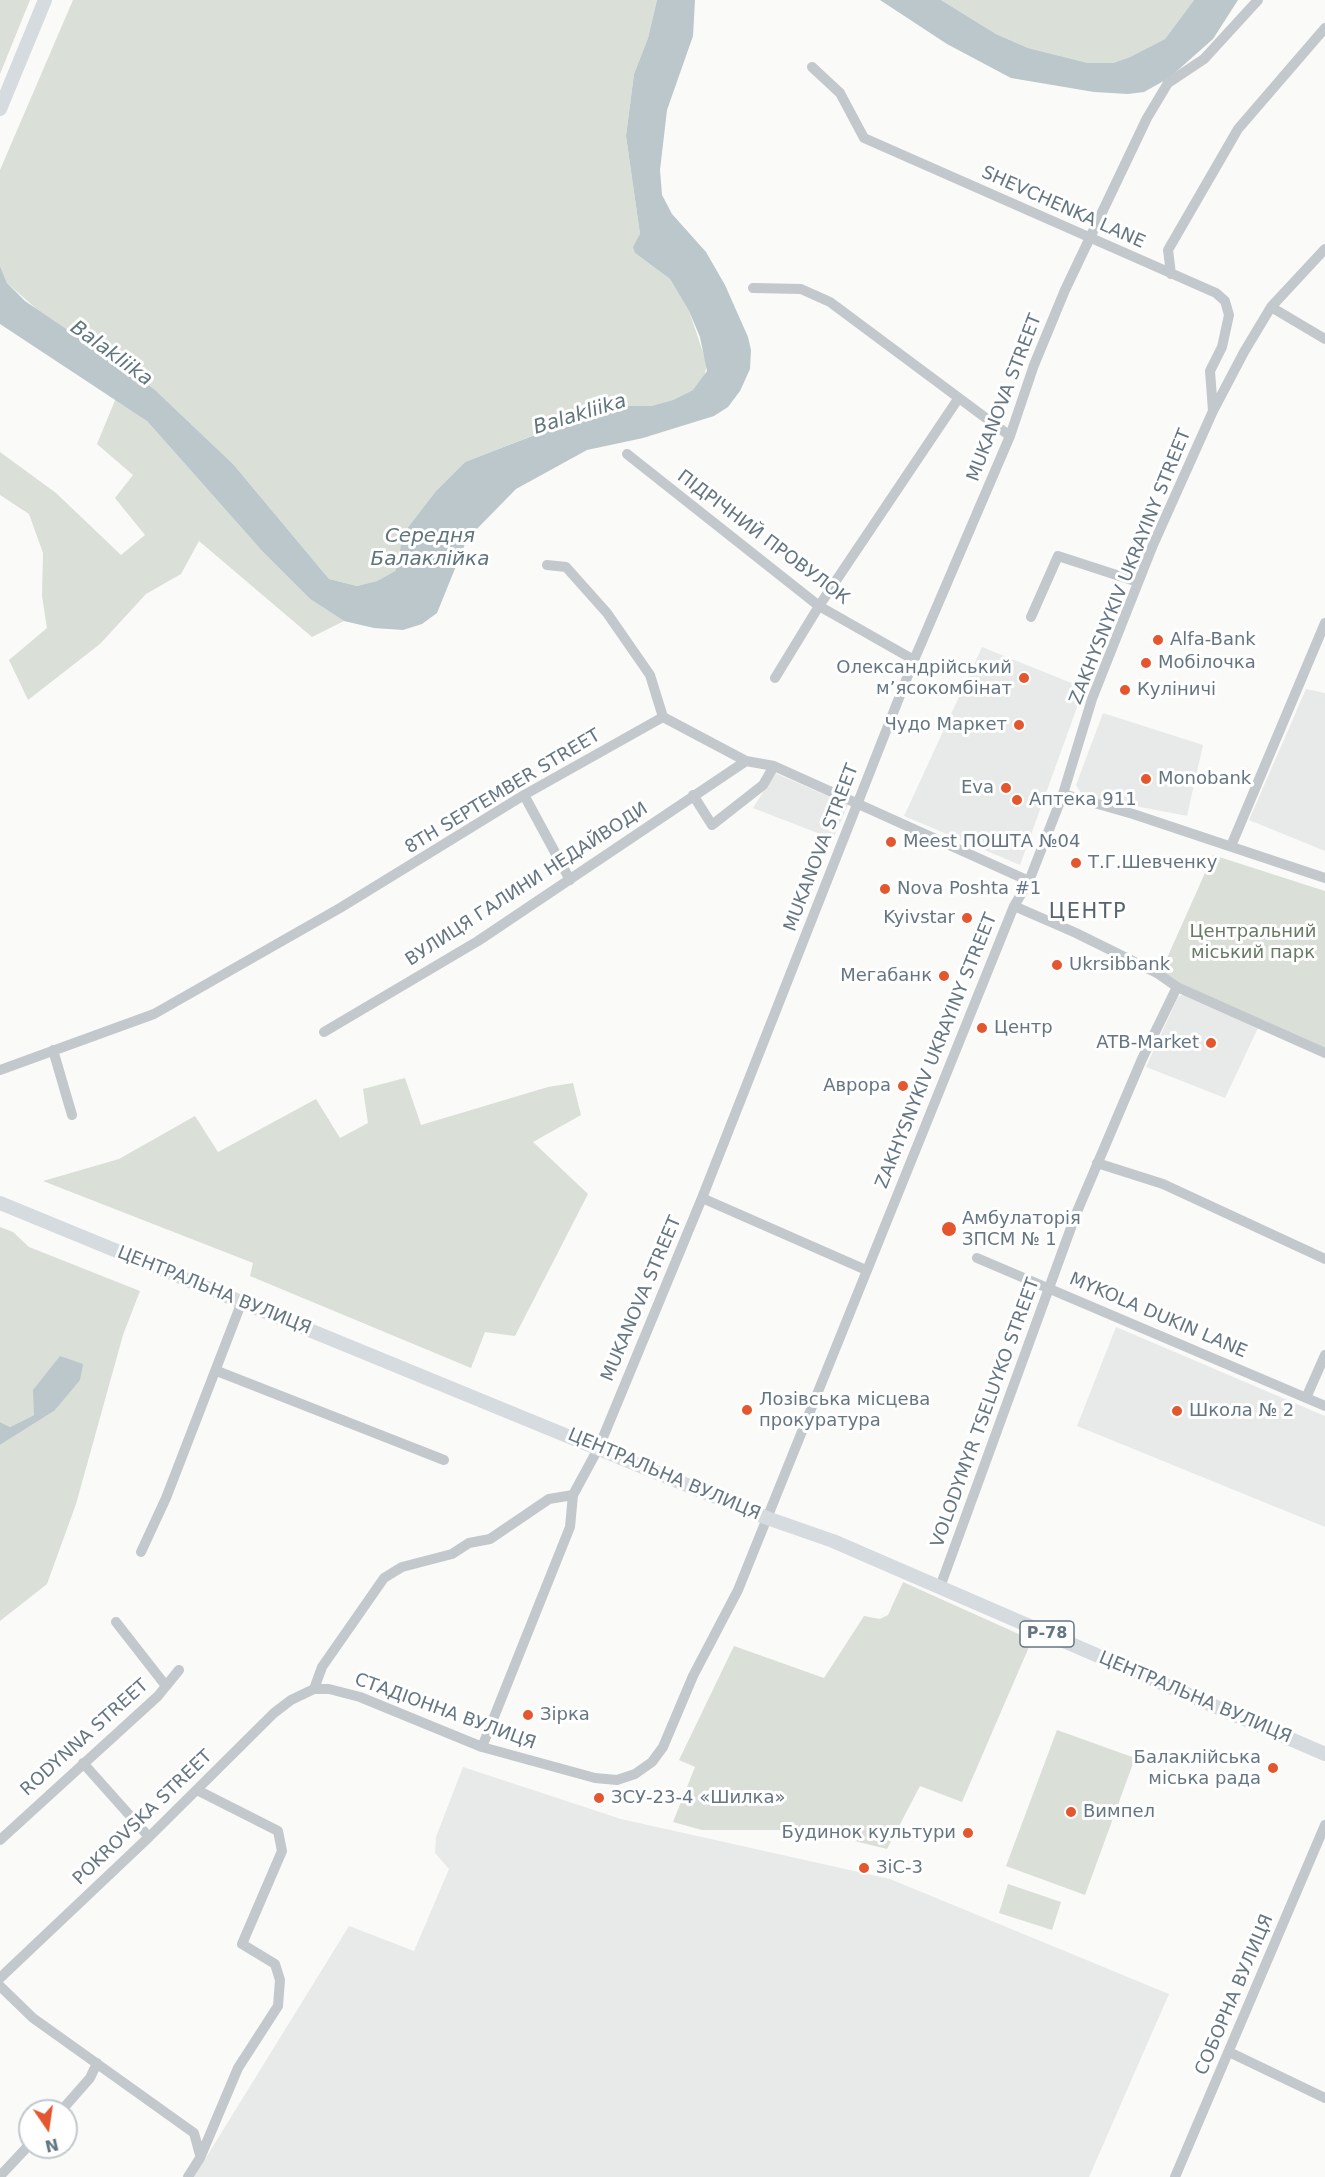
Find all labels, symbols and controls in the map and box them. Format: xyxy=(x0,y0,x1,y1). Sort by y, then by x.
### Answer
street label: SHEVCHENKA LANE xyxy=(978,162,1148,254)
street label: MUKANOVA STREET xyxy=(963,311,1047,485)
water label: Balakliika xyxy=(65,316,157,392)
water label: Balakliika xyxy=(531,390,629,440)
street label: ZAKHYSNYKIV UKRAYINY STREET xyxy=(1066,426,1196,708)
street label: ПІДРІЧНИЙ ПРОВУЛОК xyxy=(673,466,853,610)
water label: Середня Балаклійка xyxy=(371,525,489,572)
place label: Alfa-Bank xyxy=(1170,629,1256,651)
marker: Alfa-Bank xyxy=(1151,633,1165,647)
place label: Мобілочка xyxy=(1158,652,1256,674)
marker: Мобілочка xyxy=(1139,656,1153,670)
place label: Олександрійський мʼясокомбінат xyxy=(836,657,1012,700)
marker: Олександрійський мʼясокомбінат xyxy=(1017,671,1031,685)
place label: Куліничі xyxy=(1137,679,1216,701)
marker: Куліничі xyxy=(1118,683,1132,697)
place label: Чудо Маркет xyxy=(884,714,1007,736)
marker: Чудо Маркет xyxy=(1012,718,1026,732)
street label: 8TH SEPTEMBER STREET xyxy=(401,725,605,859)
street label: MUKANOVA STREET xyxy=(780,761,864,935)
place label: Monobank xyxy=(1158,768,1251,790)
marker: Monobank xyxy=(1139,772,1153,786)
place label: Eva xyxy=(961,777,994,799)
marker: Eva xyxy=(999,781,1013,795)
place label: Аптека 911 xyxy=(1029,789,1137,811)
marker: Аптека 911 xyxy=(1010,793,1024,807)
street label: ВУЛИЦЯ ГАЛИНИ НЕДАЙВОДИ xyxy=(402,799,652,971)
place label: Meest ПОШТА №04 xyxy=(903,831,1080,853)
marker: Meest ПОШТА №04 xyxy=(884,835,898,849)
place label: Т.Г.Шевченку xyxy=(1088,852,1217,874)
marker: Т.Г.Шевченку xyxy=(1069,856,1083,870)
place label: Nova Poshta #1 xyxy=(897,878,1041,900)
marker: Nova Poshta #1 xyxy=(878,882,892,896)
district label: ЦЕНТР xyxy=(1049,900,1127,926)
place label: Kyivstar xyxy=(883,907,955,929)
street label: ZAKHYSNYKIV UKRAYINY STREET xyxy=(872,910,1002,1192)
marker: Kyivstar xyxy=(960,911,974,925)
park label: Центральний міський парк xyxy=(1189,921,1317,964)
place label: Ukrsibbank xyxy=(1069,954,1170,976)
marker: Ukrsibbank xyxy=(1050,958,1064,972)
place label: Мегабанк xyxy=(840,965,932,987)
marker: Мегабанк xyxy=(937,969,951,983)
place label: Центр xyxy=(994,1017,1053,1039)
marker: Центр xyxy=(975,1021,989,1035)
place label: ATB-Market xyxy=(1096,1032,1199,1054)
marker: ATB-Market xyxy=(1204,1036,1218,1050)
place label: Аврора xyxy=(823,1075,891,1097)
marker: Аврора xyxy=(896,1079,910,1093)
place label: Амбулаторія ЗПСМ № 1 xyxy=(962,1208,1081,1250)
street label: MUKANOVA STREET xyxy=(597,1213,687,1385)
marker: Амбулаторія ЗПСМ № 1 xyxy=(940,1220,958,1238)
street label: ЦЕНТРАЛЬНА ВУЛИЦЯ xyxy=(114,1242,314,1340)
street label: MYKOLA DUKIN LANE xyxy=(1066,1269,1250,1363)
street label: VOLODYMYR TSELUYKO STREET xyxy=(927,1275,1045,1551)
place label: Лозівська місцева прокуратура xyxy=(759,1389,930,1432)
place label: Школа № 2 xyxy=(1189,1400,1294,1422)
marker: Лозівська місцева прокуратура xyxy=(740,1403,754,1417)
marker: Школа № 2 xyxy=(1170,1404,1184,1418)
street label: ЦЕНТРАЛЬНА ВУЛИЦЯ xyxy=(564,1425,764,1525)
road number: Р-78 xyxy=(1020,1621,1074,1647)
street label: ЦЕНТРАЛЬНА ВУЛИЦЯ xyxy=(1095,1648,1295,1748)
street label: СТАДІОННА ВУЛИЦЯ xyxy=(351,1669,539,1755)
street label: RODYNNA STREET xyxy=(17,1675,153,1801)
place label: Зірка xyxy=(540,1704,590,1726)
marker: Зірка xyxy=(521,1708,535,1722)
street label: POKROVSKA STREET xyxy=(69,1746,217,1890)
place label: Балаклійська міська рада xyxy=(1134,1747,1261,1790)
marker: Балаклійська міська рада xyxy=(1266,1761,1280,1775)
place label: ЗСУ-23-4 «Шилка» xyxy=(611,1787,786,1809)
marker: ЗСУ-23-4 «Шилка» xyxy=(592,1791,606,1805)
place label: Вимпел xyxy=(1083,1801,1155,1823)
marker: Вимпел xyxy=(1064,1805,1078,1819)
place label: Будинок культури xyxy=(782,1822,956,1844)
marker: Будинок культури xyxy=(961,1826,975,1840)
place label: ЗіС-3 xyxy=(876,1857,923,1879)
marker: ЗіС-3 xyxy=(857,1861,871,1875)
street label: СОБОРНА ВУЛИЦЯ xyxy=(1191,1911,1279,2079)
north arrow xyxy=(18,2099,78,2159)
text: N xyxy=(43,2134,60,2156)

